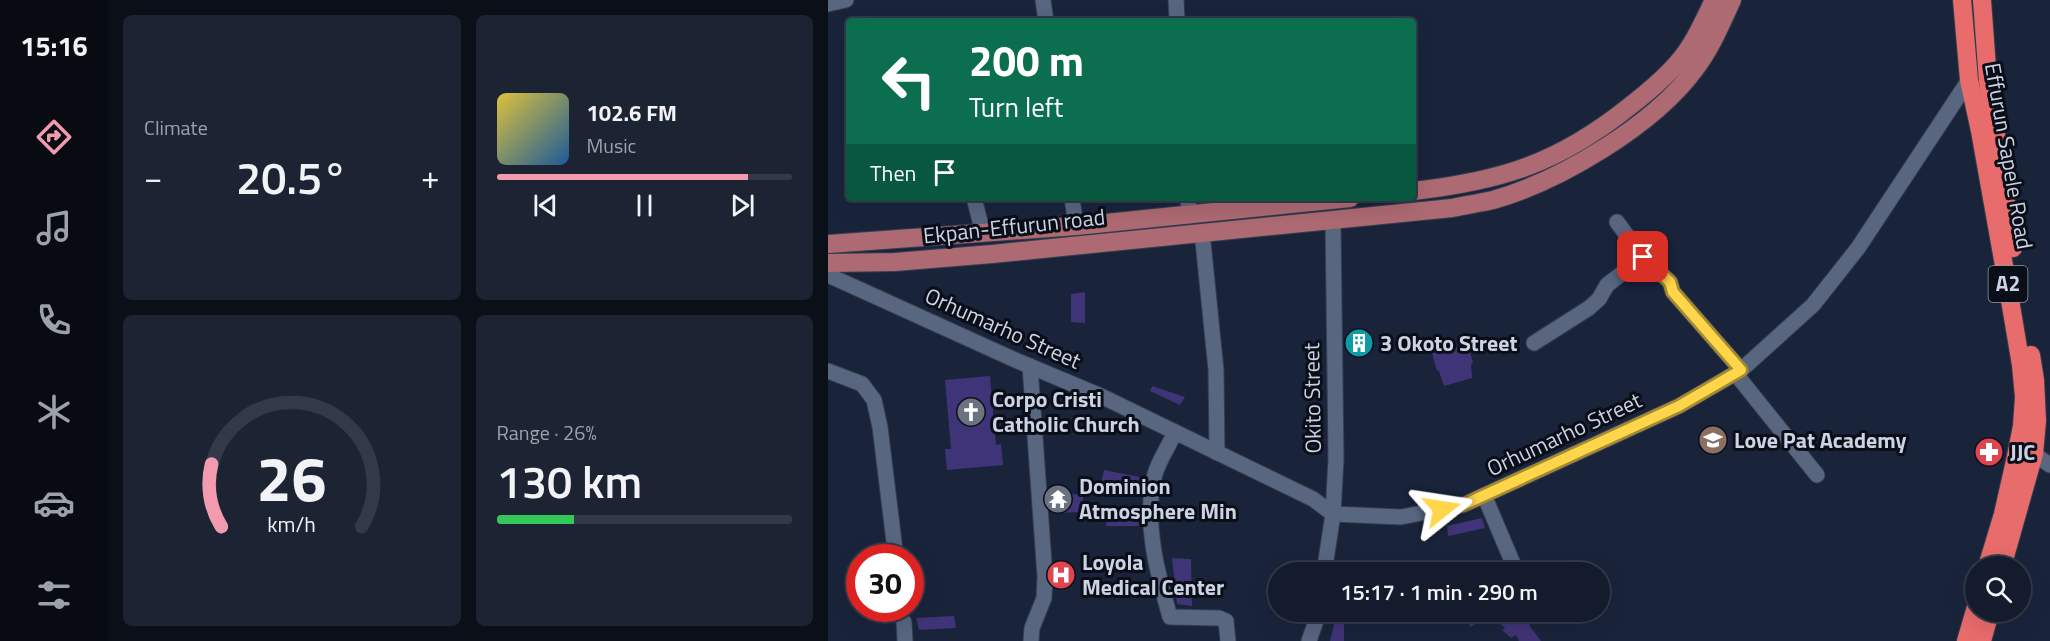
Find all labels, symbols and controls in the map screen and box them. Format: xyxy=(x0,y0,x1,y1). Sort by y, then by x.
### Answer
text: 15:16 xyxy=(20,25,88,66)
text: 200 m xyxy=(969,28,1084,92)
icon: left xyxy=(870,42,948,120)
street label: Effurun Sapele Road xyxy=(1976,60,2042,252)
text: Turn left xyxy=(969,86,1063,127)
text: 102.6 FM xyxy=(587,96,677,130)
text: Climate xyxy=(144,112,208,143)
icon: directions xyxy=(33,116,75,158)
text: Music xyxy=(587,130,636,161)
text: 20.5° xyxy=(236,143,348,211)
text: − xyxy=(144,152,162,202)
text: + xyxy=(421,152,440,202)
text: Then xyxy=(870,156,916,190)
icon: arrive xyxy=(928,156,961,189)
icon: previous xyxy=(529,189,562,222)
icon: pause xyxy=(628,189,661,222)
icon: next xyxy=(726,189,759,222)
street label: Ekpan-Effurun road xyxy=(921,200,1107,252)
icon: music xyxy=(33,207,75,249)
pin xyxy=(1617,231,1668,282)
icon: arrive xyxy=(1626,240,1659,273)
road number: A2 xyxy=(1988,266,2028,302)
street label: Orhumarho Street xyxy=(920,278,1087,378)
icon: phone xyxy=(33,299,75,341)
place label: 3 Okoto Street xyxy=(1380,326,1517,360)
building icon: 3 Okoto Street xyxy=(1343,327,1375,359)
street label: Okito Street xyxy=(1294,342,1330,454)
place label: Corpo Cristi Catholic Church xyxy=(992,382,1140,441)
street label: Orhumarho Street xyxy=(1481,383,1647,485)
icon: climate xyxy=(33,391,75,433)
church icon: Corpo Cristi Catholic Church xyxy=(955,396,987,428)
text: Range · 26% xyxy=(497,417,597,448)
place label: Love Pat Academy xyxy=(1734,423,1907,457)
school or university icon: Love Pat Academy xyxy=(1697,424,1729,456)
text: 26 xyxy=(257,430,327,525)
place label: JJC xyxy=(2010,435,2035,469)
pharmacy icon: JJC xyxy=(1973,436,2005,468)
text: 130 km xyxy=(497,447,642,515)
place label: Dominion Atmosphere Min xyxy=(1079,469,1237,528)
position arrow xyxy=(1410,477,1474,541)
icon: car xyxy=(33,482,75,524)
temple icon: Dominion Atmosphere Min xyxy=(1042,483,1074,515)
text: km/h xyxy=(267,509,316,541)
speed limit sign: 30 xyxy=(846,544,924,622)
place label: Loyola Medical Center xyxy=(1082,545,1224,604)
map controls xyxy=(1965,556,2031,622)
button: search xyxy=(1965,556,2031,622)
hospital icon: Loyola Medical Center xyxy=(1045,559,1077,591)
icon: filters xyxy=(33,574,75,616)
text: 15:17 · 1 min · 290 m xyxy=(1340,575,1538,609)

